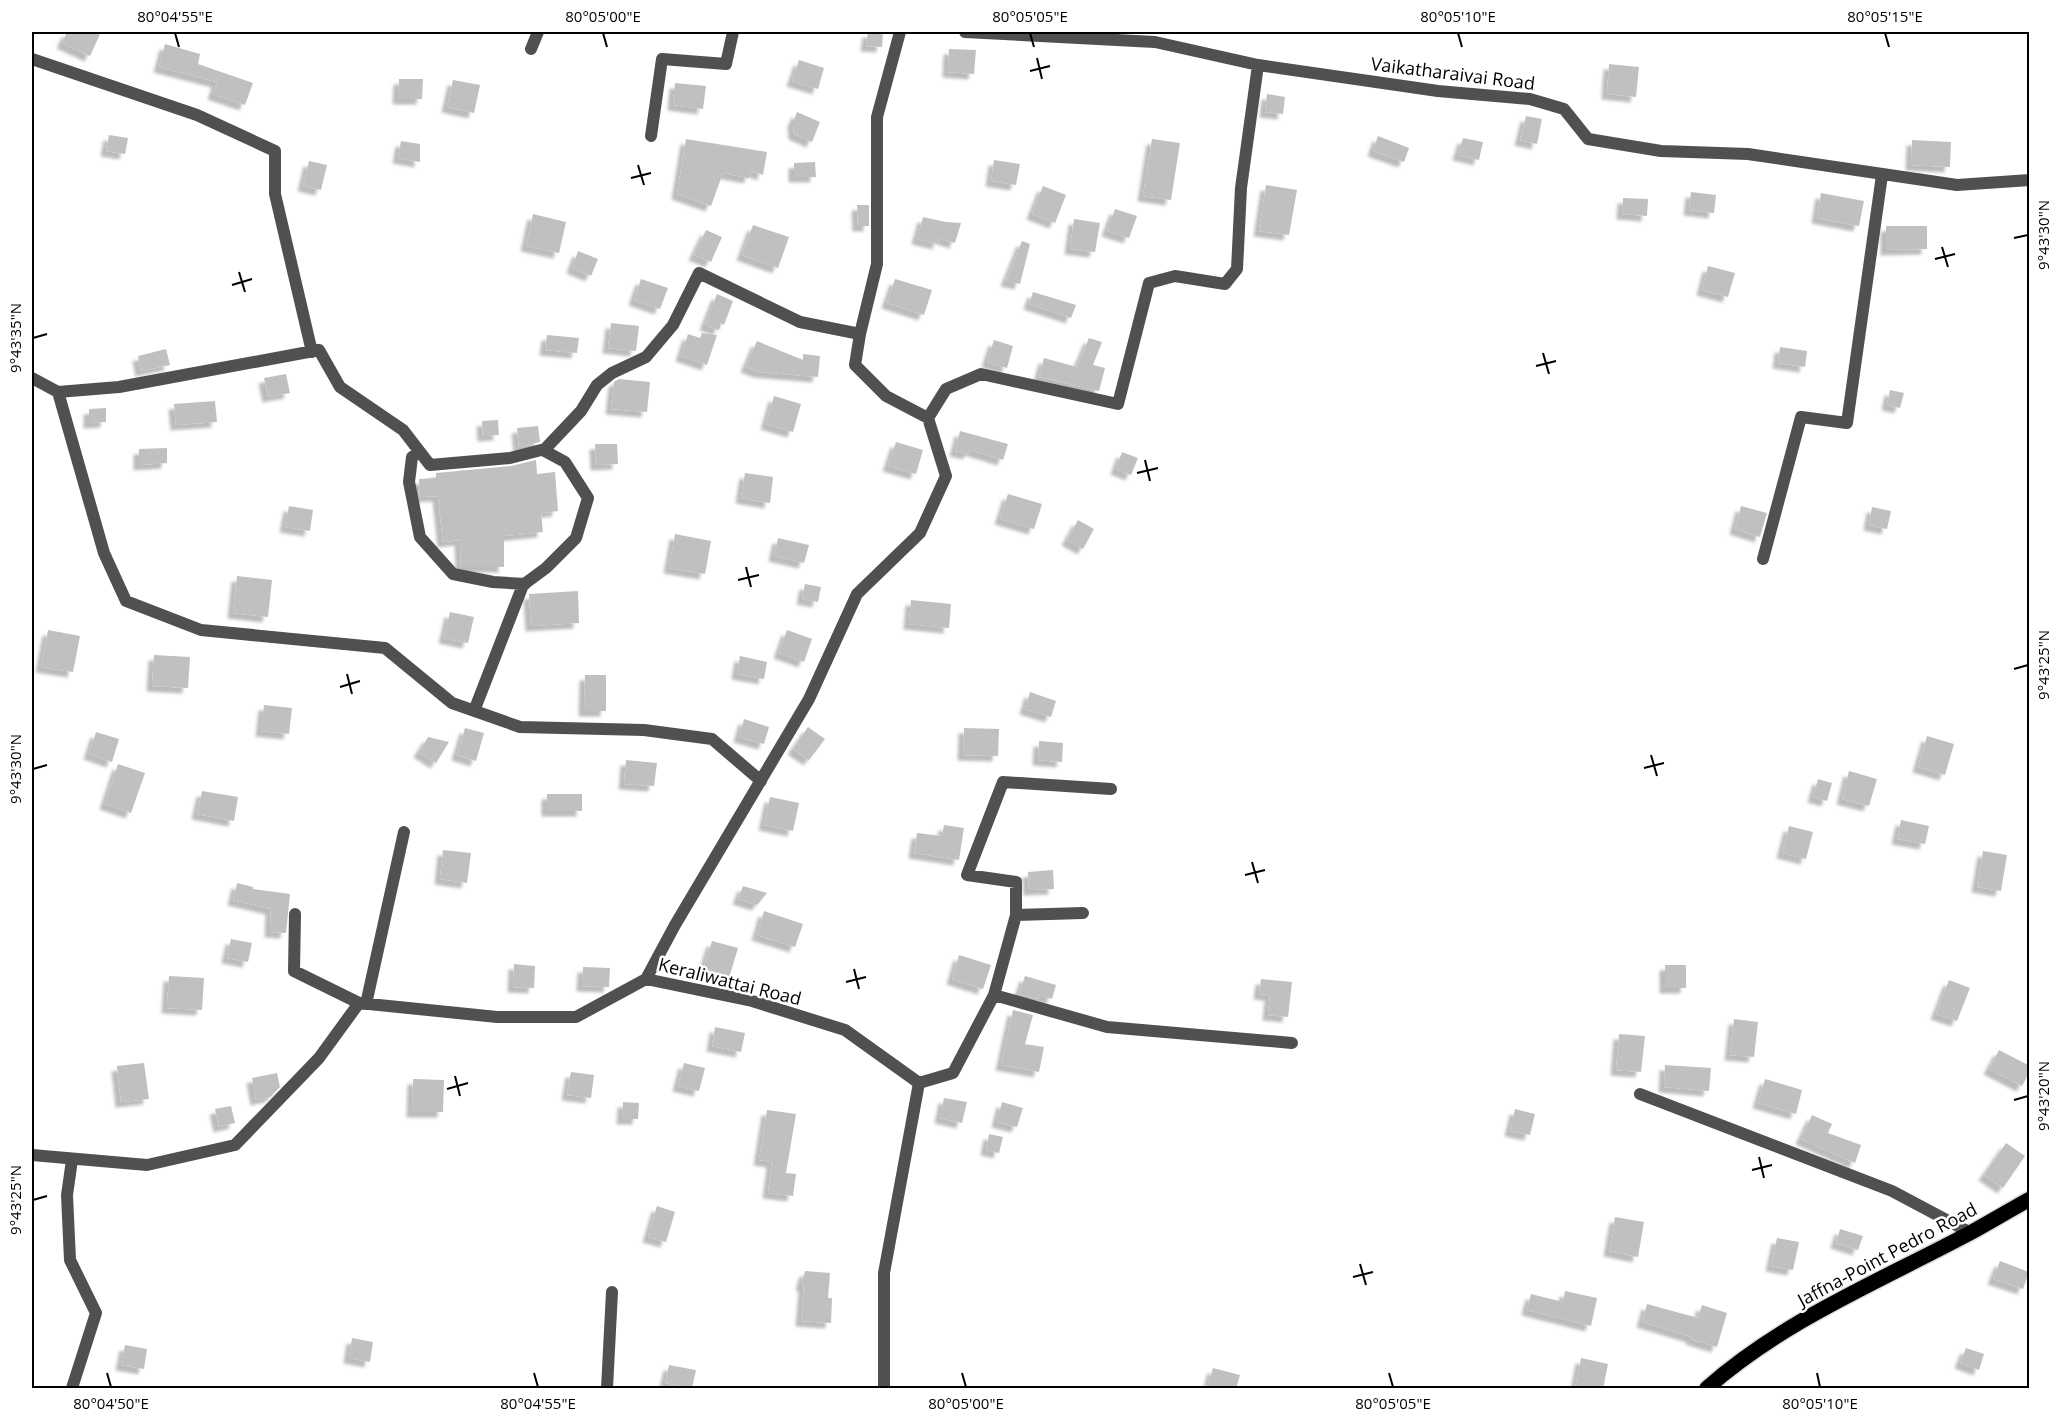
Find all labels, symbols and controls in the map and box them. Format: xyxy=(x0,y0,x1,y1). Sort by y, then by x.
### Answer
text: 80°04'55"E xyxy=(137,6,213,26)
text: 80°05'00"E xyxy=(565,6,641,26)
text: 80°05'05"E xyxy=(992,6,1068,26)
text: 80°05'10"E xyxy=(1420,6,1496,26)
text: 80°05'15"E xyxy=(1847,6,1923,26)
street label: Vaikatharaivai Road xyxy=(1370,51,1536,95)
text: 9°43'30"N xyxy=(2033,200,2053,270)
text: 9°43'35"N xyxy=(5,303,25,373)
text: 9°43'25"N xyxy=(2033,630,2053,700)
text: 9°43'30"N xyxy=(5,734,25,804)
street label: Keraliwattai Road xyxy=(656,952,804,1010)
text: 9°43'20"N xyxy=(2033,1061,2053,1131)
text: 9°43'25"N xyxy=(5,1165,25,1235)
street label: Jaffna-Point Pedro Road xyxy=(1791,1196,1981,1312)
text: 80°04'50"E xyxy=(73,1393,149,1413)
text: 80°04'55"E xyxy=(500,1393,576,1413)
text: 80°05'00"E xyxy=(928,1393,1004,1413)
text: 80°05'05"E xyxy=(1355,1393,1431,1413)
text: 80°05'10"E xyxy=(1782,1393,1858,1413)

